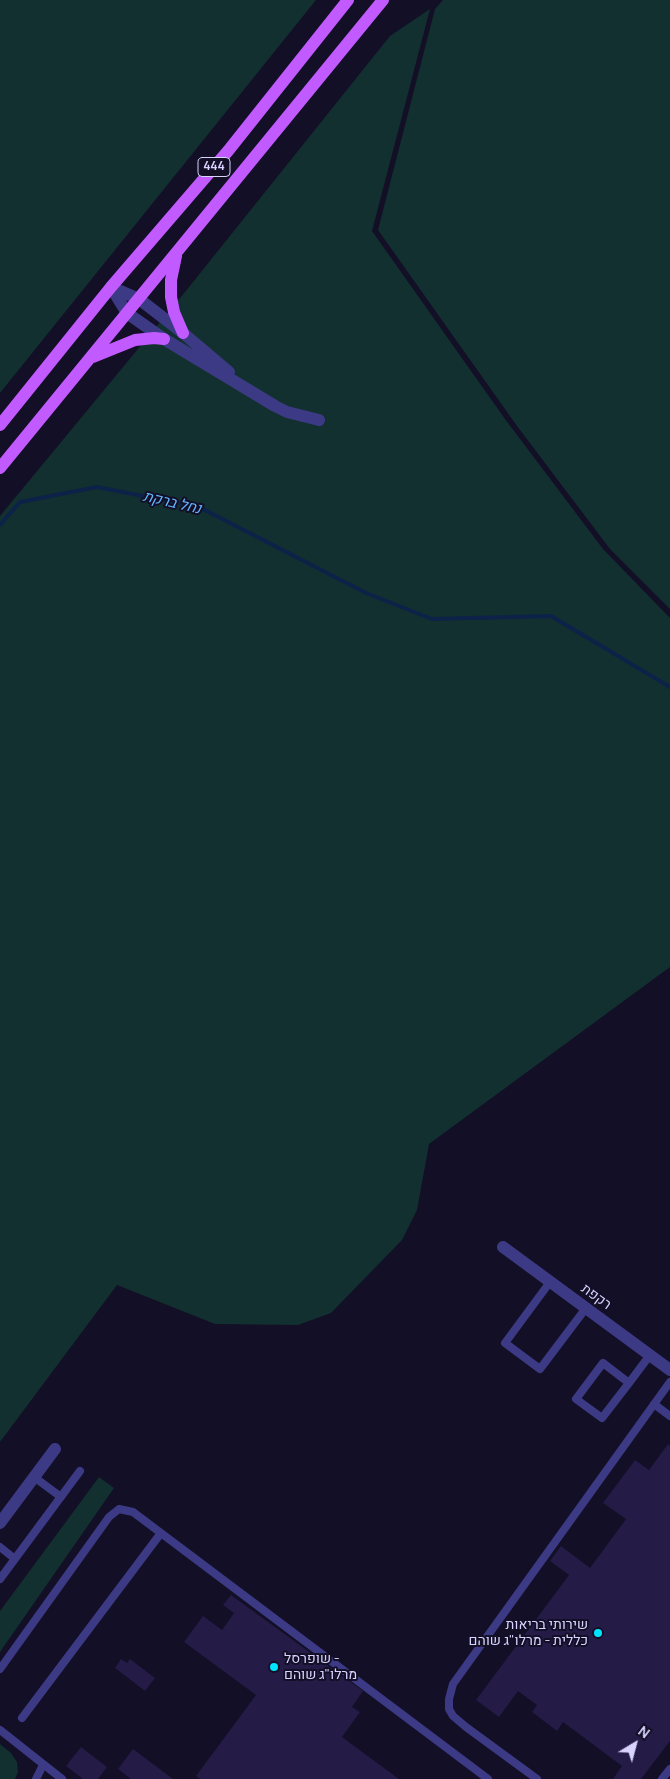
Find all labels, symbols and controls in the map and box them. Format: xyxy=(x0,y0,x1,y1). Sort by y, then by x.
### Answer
road number: 444 xyxy=(198,158,230,176)
water label: נחל ברקת xyxy=(141,488,203,518)
street label: רקפת xyxy=(578,1280,614,1314)
place label: שירותי בריאות כללית - מרלו"ג שוהם xyxy=(469,1617,588,1650)
marker: שירותי בריאות כללית - מרלו"ג שוהם xyxy=(592,1627,604,1639)
place label: שופרסל - מרלו"ג שוהם xyxy=(284,1651,357,1684)
marker: שופרסל - מרלו"ג שוהם xyxy=(268,1661,280,1673)
north arrow xyxy=(610,1719,660,1769)
text: N xyxy=(635,1721,654,1742)

